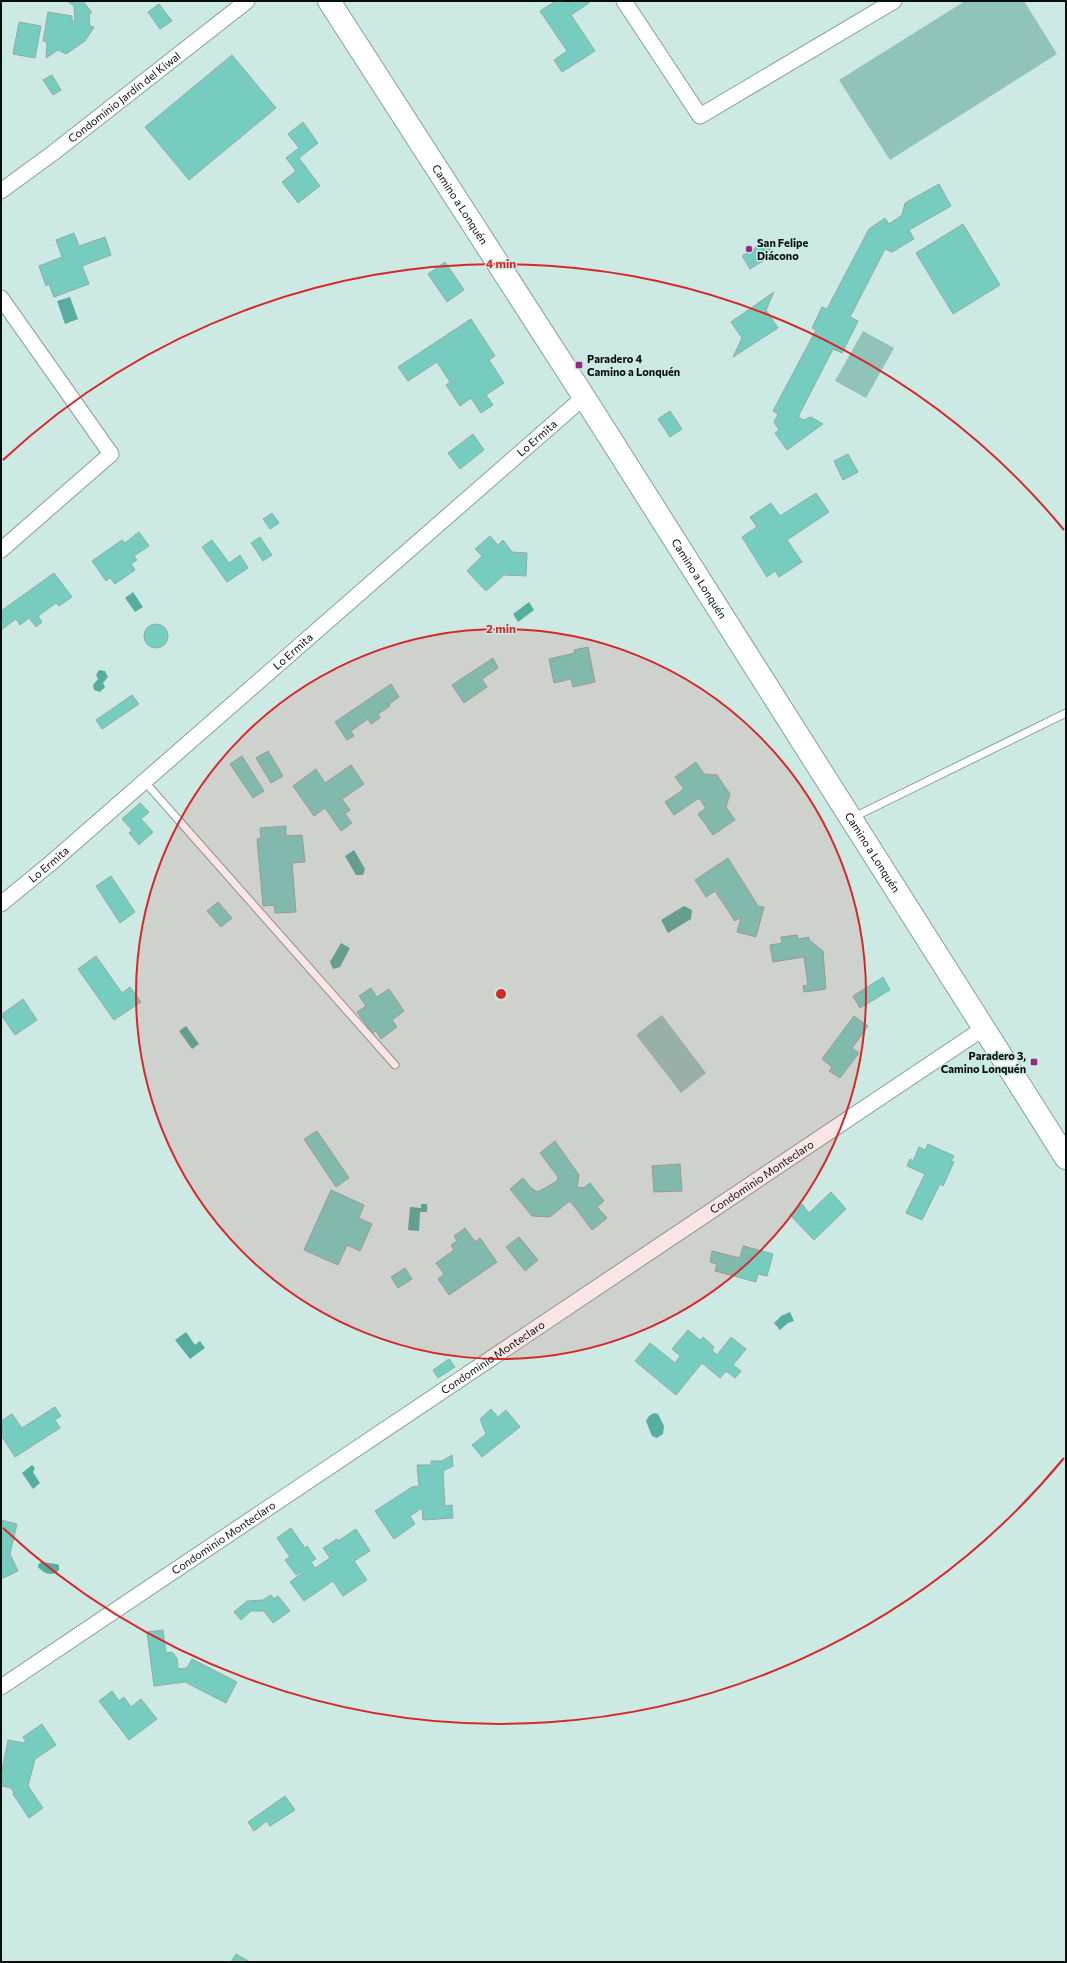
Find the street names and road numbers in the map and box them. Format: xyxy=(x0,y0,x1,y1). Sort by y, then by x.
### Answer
street label: Condominio Jardín del Kiwal xyxy=(65,49,183,145)
street label: Camino a Lonquén xyxy=(430,162,491,247)
street label: Lo Ermita xyxy=(514,417,559,459)
street label: Camino a Lonquén xyxy=(669,536,730,621)
street label: Lo Ermita xyxy=(270,630,315,672)
street label: Camino a Lonquén xyxy=(843,810,903,895)
street label: Lo Ermita xyxy=(26,843,71,885)
street label: Condominio Monteclaro xyxy=(707,1137,816,1216)
street label: Condominio Monteclaro xyxy=(438,1317,547,1396)
street label: Condominio Monteclaro xyxy=(169,1498,278,1577)

